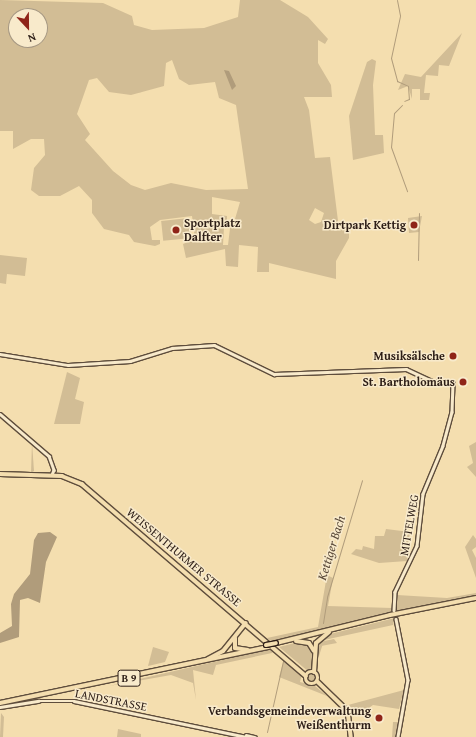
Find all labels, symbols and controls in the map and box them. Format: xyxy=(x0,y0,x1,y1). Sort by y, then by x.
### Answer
north arrow xyxy=(8,8,48,48)
text: N xyxy=(26,29,39,47)
place label: Sportplatz Dalfter xyxy=(184,216,241,244)
place label: Dirtpark Kettig xyxy=(324,218,406,232)
marker: Dirtpark Kettig xyxy=(409,220,419,230)
marker: Sportplatz Dalfter xyxy=(171,225,181,235)
place label: Musiksälsche xyxy=(374,349,445,363)
marker: Musiksälsche xyxy=(448,351,458,361)
place label: St. Bartholomäus xyxy=(362,375,455,389)
marker: St. Bartholomäus xyxy=(458,377,468,387)
street label: MITTELWEG xyxy=(397,493,421,557)
street label: WEISSENTHURMER STRASSE xyxy=(124,505,244,609)
water label: Kettiger Bach xyxy=(315,514,349,582)
road number: B 9 xyxy=(117,669,141,687)
street label: LANDSTRASSE xyxy=(74,686,148,714)
place label: Verbandsgemeindeverwaltung Weißenthurm xyxy=(208,704,371,732)
marker: Verbandsgemeindeverwaltung Weißenthurm xyxy=(374,713,384,723)

